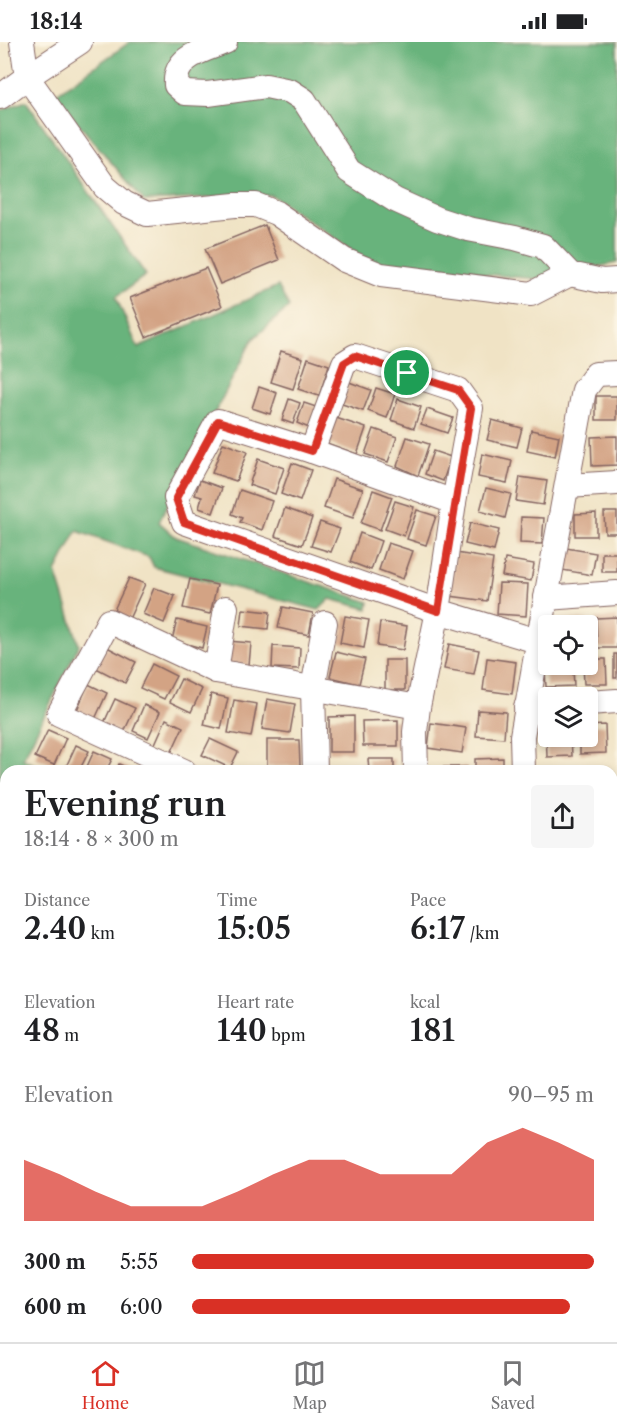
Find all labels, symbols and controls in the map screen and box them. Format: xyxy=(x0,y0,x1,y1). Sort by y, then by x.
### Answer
text: 18:14 xyxy=(30,8,83,35)
pin xyxy=(381,347,432,398)
icon: arrive xyxy=(390,356,423,389)
map controls xyxy=(538,615,598,747)
button: locate xyxy=(538,615,598,675)
button: layers xyxy=(538,687,598,747)
text: Evening run xyxy=(24,784,226,825)
button: share xyxy=(531,785,594,848)
text: 18:14 · 8 × 300 m xyxy=(24,827,179,851)
text: Distance xyxy=(24,890,90,910)
text: Time xyxy=(217,890,257,910)
text: Pace xyxy=(410,890,446,910)
text: 2.40 xyxy=(24,910,86,947)
text: 15:05 xyxy=(217,910,291,947)
text: 6:17 xyxy=(410,910,465,947)
text: km xyxy=(86,923,115,943)
text: /km xyxy=(465,923,499,943)
text: Elevation xyxy=(24,992,95,1012)
text: Heart rate xyxy=(217,992,294,1012)
text: kcal xyxy=(410,992,440,1012)
text: 48 xyxy=(24,1012,60,1049)
text: 140 xyxy=(217,1012,267,1049)
text: 181 xyxy=(410,1012,455,1049)
text: m xyxy=(60,1025,79,1045)
text: bpm xyxy=(267,1025,306,1045)
text: Elevation xyxy=(24,1083,113,1107)
text: 90–95 m xyxy=(508,1083,594,1107)
text: 300 m xyxy=(24,1250,86,1274)
text: 5:55 xyxy=(120,1250,158,1274)
text: 600 m xyxy=(24,1295,86,1319)
text: 6:00 xyxy=(120,1295,163,1319)
tab: Home xyxy=(82,1357,129,1413)
tab: Map xyxy=(293,1357,327,1413)
tab: Saved xyxy=(491,1357,535,1413)

